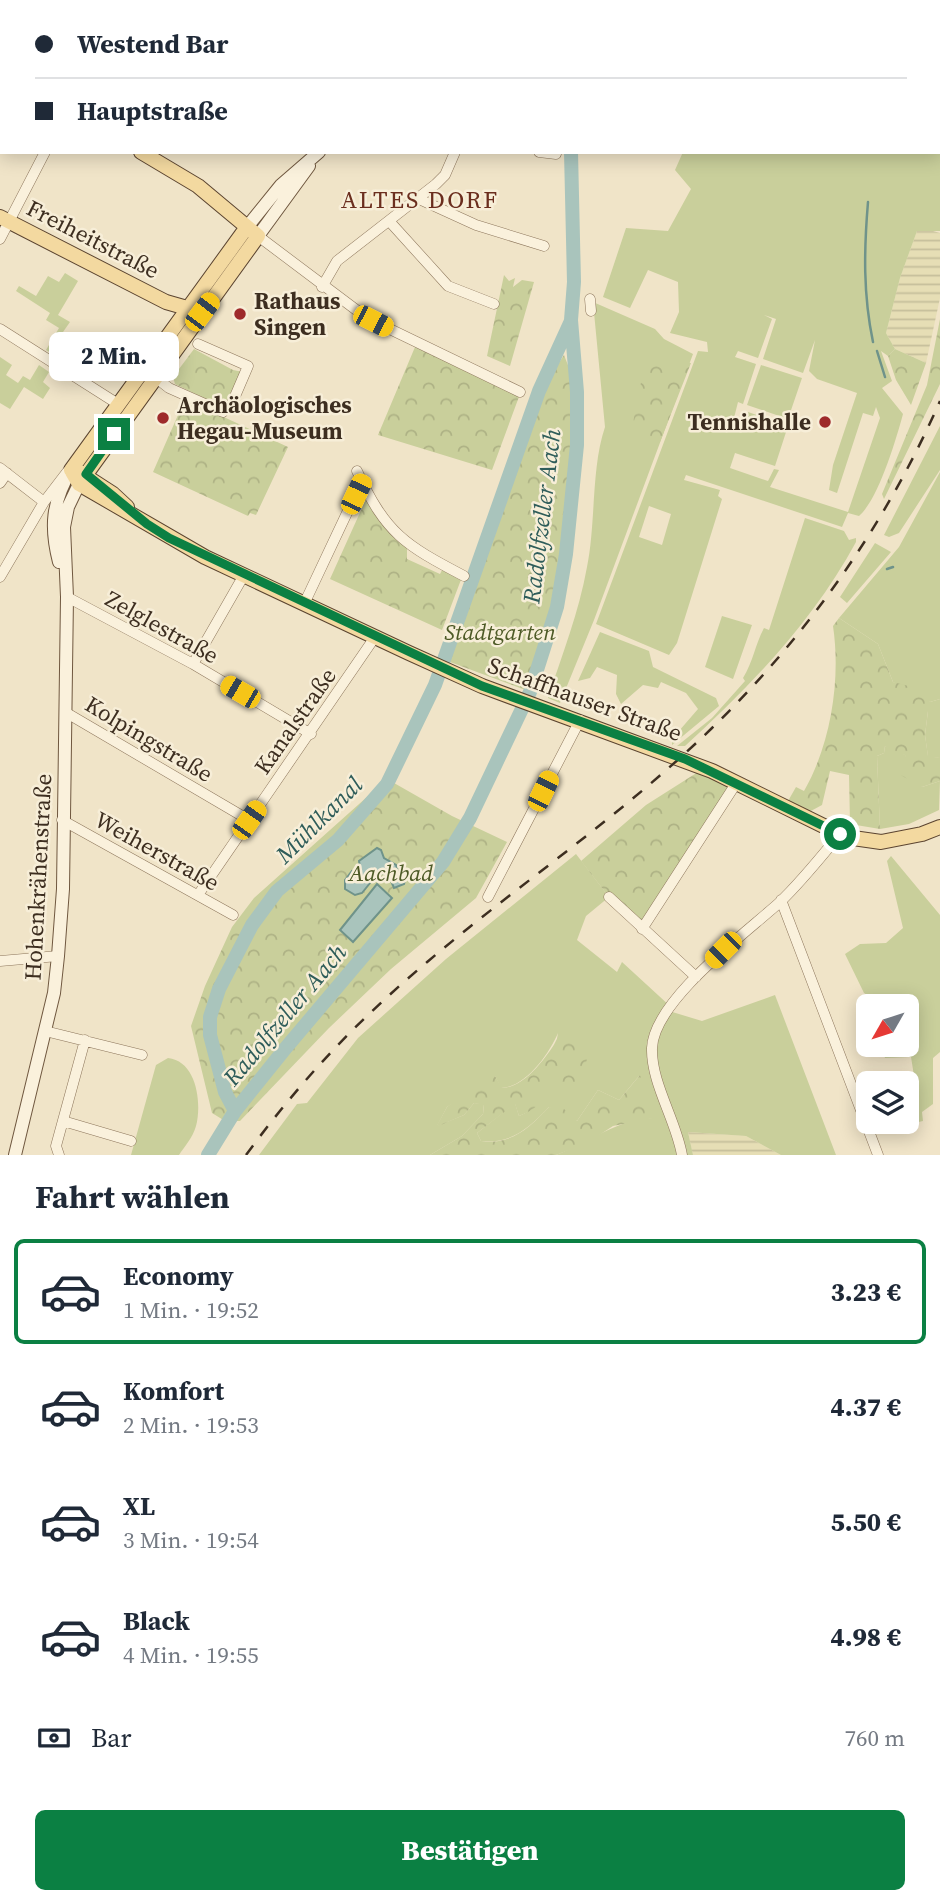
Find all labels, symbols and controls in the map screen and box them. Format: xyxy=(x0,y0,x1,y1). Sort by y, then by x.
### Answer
text: Westend Bar xyxy=(77,26,228,62)
text: Hauptstraße xyxy=(77,93,228,129)
district label: ALTES DORF xyxy=(341,183,499,216)
street label: Freiheitstraße xyxy=(21,192,165,286)
place label: Rathaus Singen xyxy=(254,285,341,343)
car xyxy=(181,289,224,335)
car xyxy=(350,302,397,340)
marker: Rathaus Singen xyxy=(232,306,248,322)
callout: 2 Min. xyxy=(49,332,179,382)
text: 2 Min. xyxy=(81,340,147,372)
place label: Archäologisches Hegau-Museum xyxy=(177,389,352,447)
place label: Tennishalle xyxy=(687,406,811,438)
marker: Archäologisches Hegau-Museum xyxy=(155,410,171,426)
marker: Tennishalle xyxy=(817,414,833,430)
route end xyxy=(98,418,130,450)
water label: Radolfzeller Aach xyxy=(514,427,569,606)
car xyxy=(338,471,375,517)
street label: Zelglestraße xyxy=(100,583,224,671)
park label: Stadtgarten xyxy=(444,616,556,648)
street label: Schaffhauser Straße xyxy=(483,649,687,749)
street label: Kanalstraße xyxy=(247,661,343,781)
car xyxy=(217,672,264,712)
street label: Kolpingstraße xyxy=(79,688,219,790)
car xyxy=(525,768,562,814)
water label: Mühlkanal xyxy=(267,769,370,871)
street label: Hohenkrähenstraße xyxy=(17,773,59,981)
car xyxy=(229,797,270,843)
street label: Weiherstraße xyxy=(89,804,225,898)
route start xyxy=(824,818,856,850)
park label: Aachbad xyxy=(347,857,433,889)
car xyxy=(701,928,746,972)
water label: Radolfzeller Aach xyxy=(215,937,354,1093)
north arrow xyxy=(856,994,919,1057)
map controls xyxy=(856,994,919,1134)
button: layers xyxy=(856,1071,919,1134)
text: Fahrt wählen xyxy=(35,1175,230,1219)
text: Economy xyxy=(123,1258,234,1294)
icon: car xyxy=(39,1260,102,1323)
text: 3.23 € xyxy=(830,1274,901,1310)
text: 1 Min. · 19:52 xyxy=(123,1294,259,1326)
text: Komfort xyxy=(123,1373,224,1409)
icon: car xyxy=(39,1375,102,1438)
text: 4.37 € xyxy=(830,1389,901,1425)
text: 2 Min. · 19:53 xyxy=(123,1409,259,1441)
text: XL xyxy=(123,1488,155,1524)
icon: car xyxy=(39,1490,102,1553)
text: 5.50 € xyxy=(830,1504,901,1540)
text: 3 Min. · 19:54 xyxy=(123,1524,259,1556)
text: Black xyxy=(123,1603,190,1639)
icon: car xyxy=(39,1605,102,1668)
text: 4.98 € xyxy=(830,1619,901,1655)
text: 4 Min. · 19:55 xyxy=(123,1639,259,1671)
icon: cash xyxy=(35,1719,73,1757)
text: Bar xyxy=(91,1720,131,1756)
text: 760 m xyxy=(844,1722,905,1754)
button: Bestätigen xyxy=(35,1810,905,1890)

